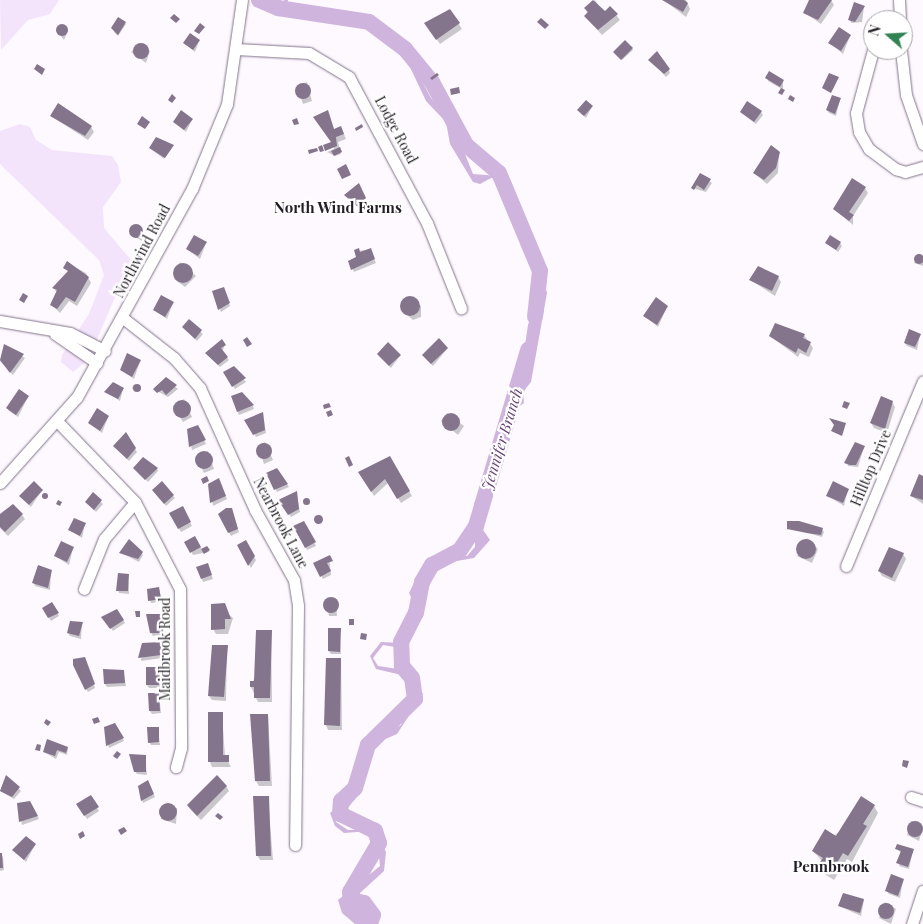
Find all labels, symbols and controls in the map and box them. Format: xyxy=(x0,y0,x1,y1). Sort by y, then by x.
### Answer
north arrow xyxy=(863,10,913,60)
text: N xyxy=(864,22,885,38)
street label: Lodge Road xyxy=(371,94,421,166)
district label: North Wind Farms xyxy=(274,199,402,217)
street label: Northwind Road xyxy=(110,201,174,301)
water label: Jennifer Branch xyxy=(478,386,526,492)
street label: Hilltop Drive xyxy=(847,427,895,509)
street label: Nearbrook Lane xyxy=(250,475,312,571)
street label: Maidbrook Road xyxy=(157,597,173,701)
district label: Pennbrook xyxy=(793,858,869,876)

